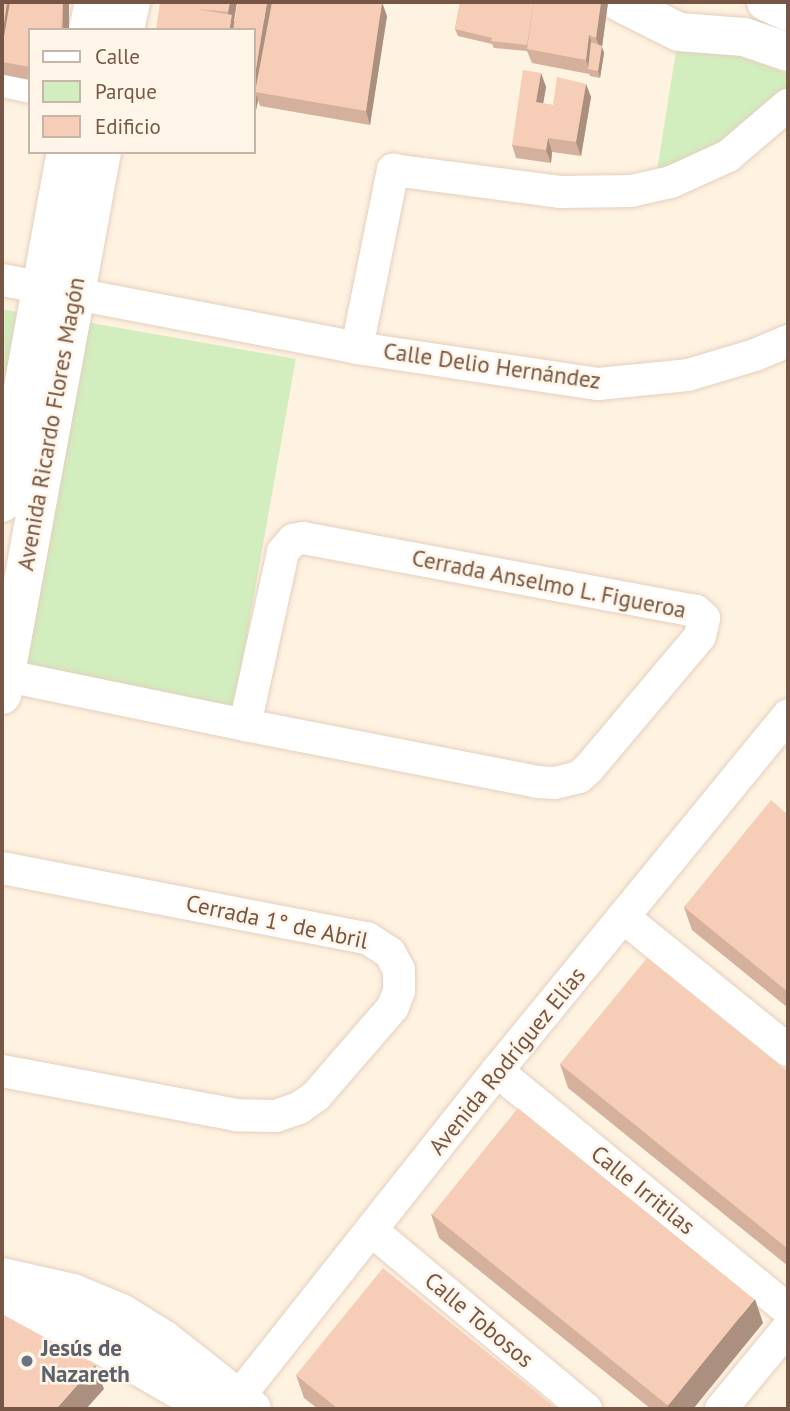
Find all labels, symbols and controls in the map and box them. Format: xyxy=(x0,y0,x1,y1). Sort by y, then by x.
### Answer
legend xyxy=(28,28,256,154)
text: Calle xyxy=(95,43,140,70)
text: Parque xyxy=(95,78,157,105)
text: Edificio xyxy=(95,113,161,140)
street label: Avenida Ricardo Flores Magón xyxy=(12,275,90,573)
street label: Calle Delio Hernández xyxy=(382,337,602,395)
street label: Cerrada Anselmo L. Figueroa xyxy=(408,544,690,624)
street label: Cerrada 1° de Abril xyxy=(183,889,371,955)
street label: Avenida Rodríguez Elías xyxy=(423,961,591,1161)
street label: Calle Irritilas xyxy=(585,1140,701,1240)
street label: Calle Tobosos xyxy=(419,1266,539,1374)
place label: Jesús de Nazareth xyxy=(41,1334,130,1388)
marker: Jesús de Nazareth xyxy=(19,1353,35,1369)

